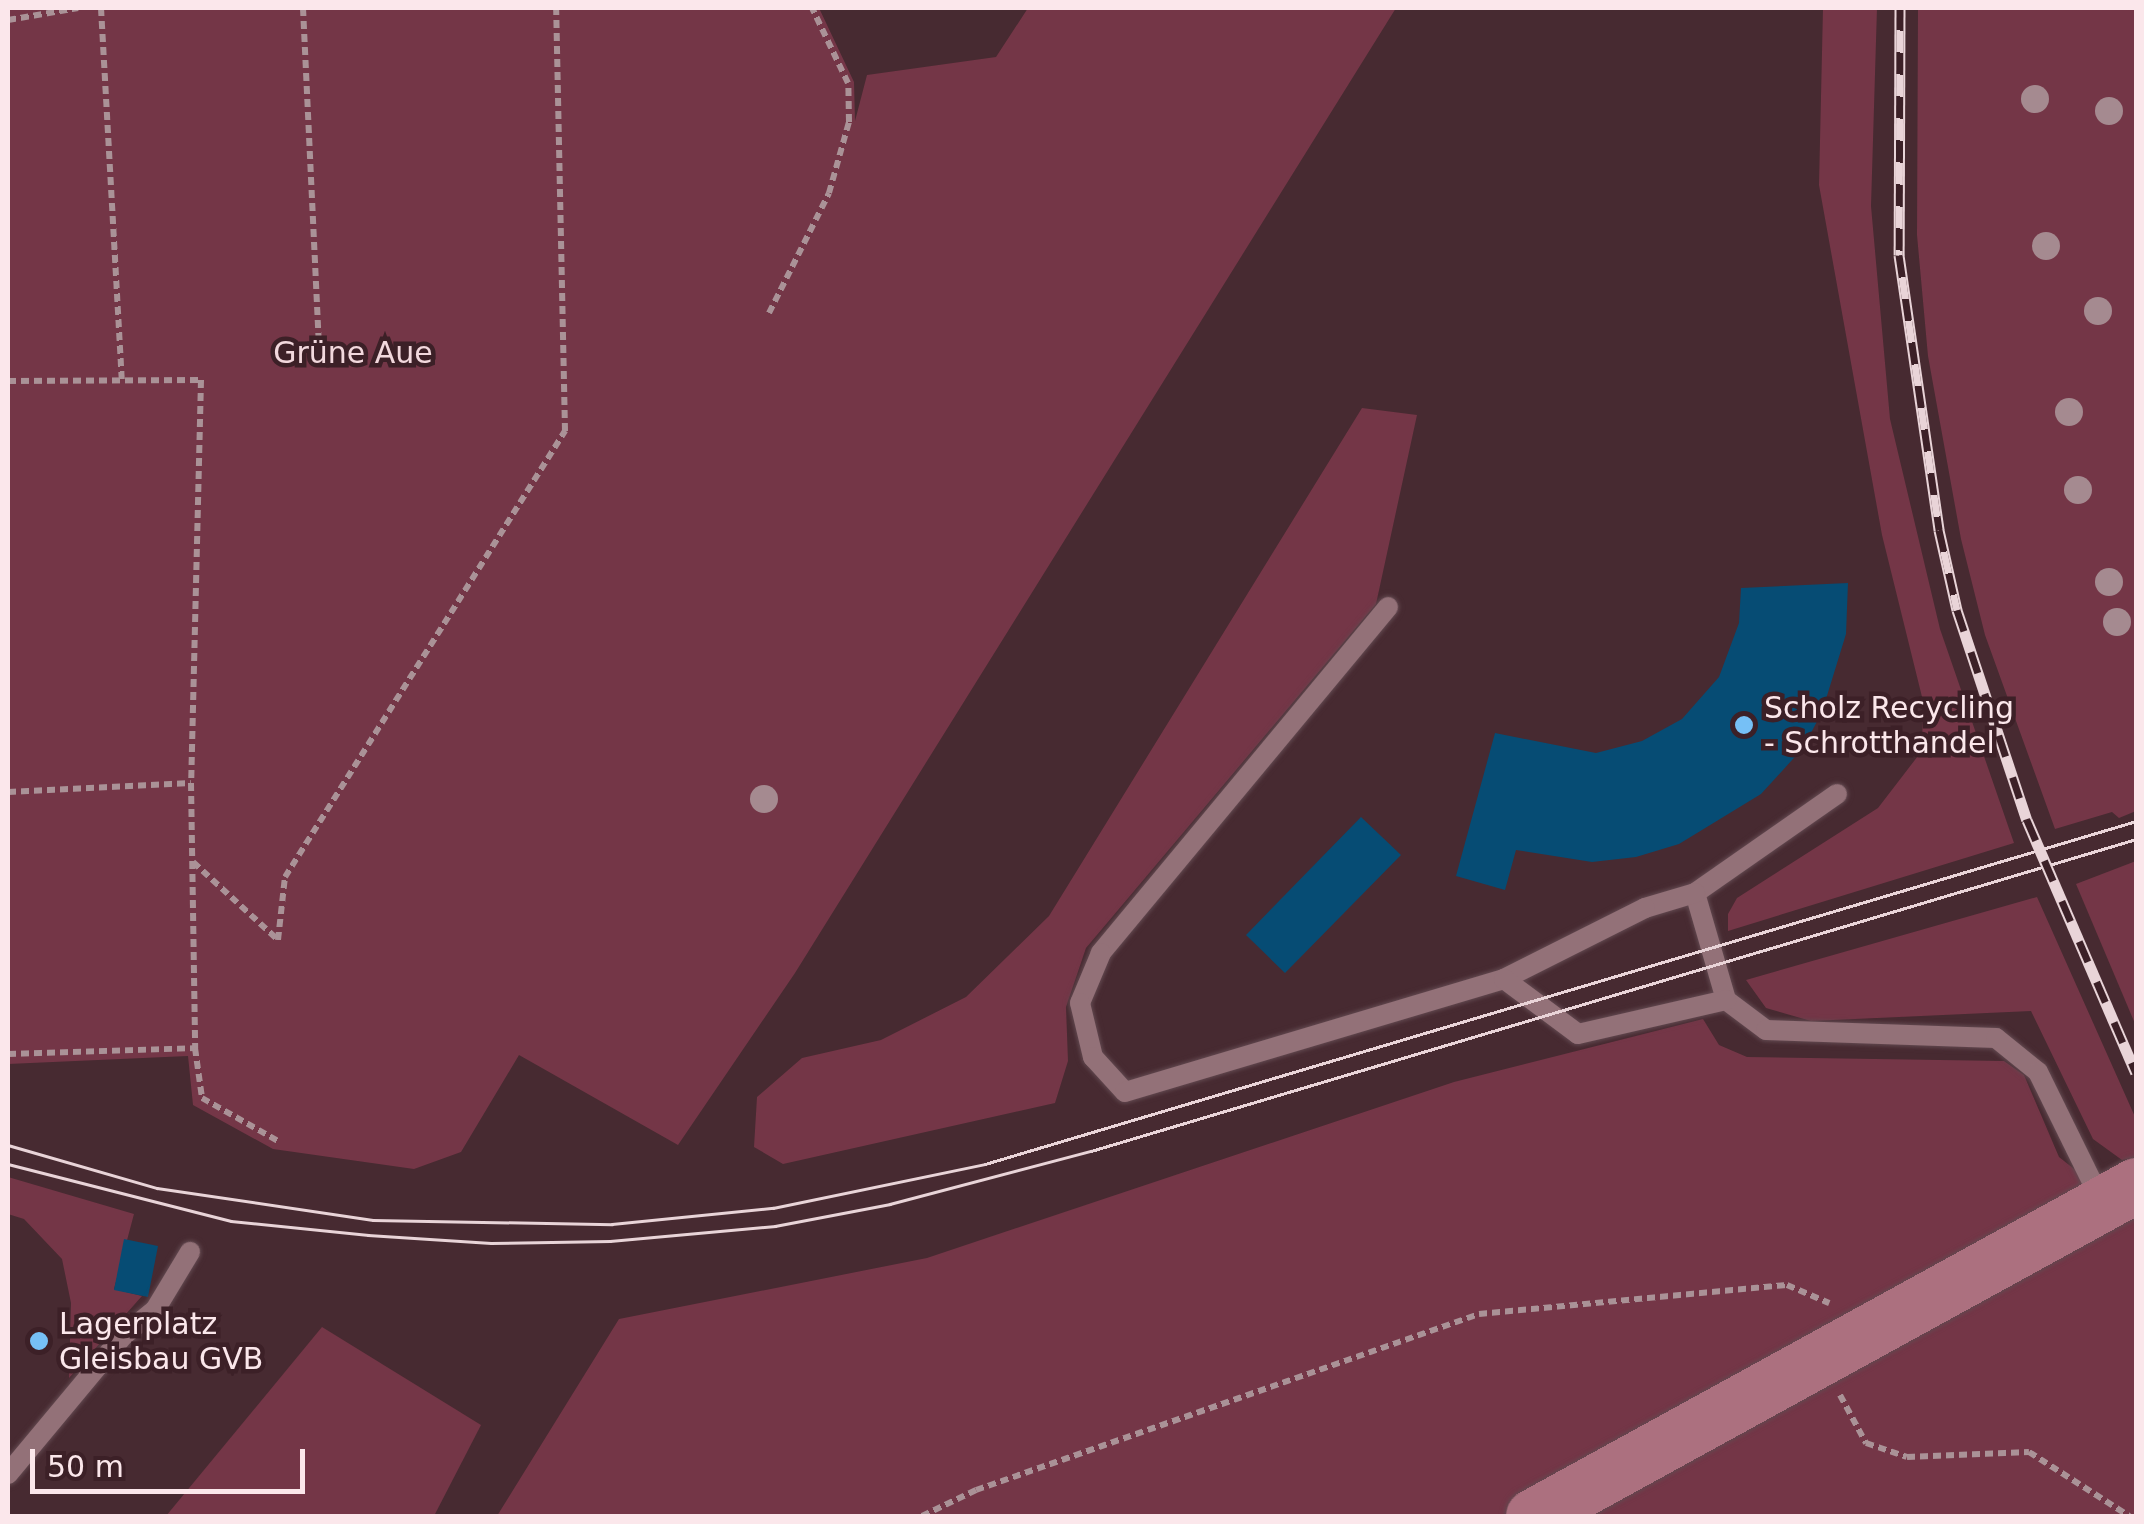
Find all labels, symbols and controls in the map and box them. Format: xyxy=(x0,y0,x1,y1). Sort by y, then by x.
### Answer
park label: Grüne Aue xyxy=(273,335,433,371)
place label: Scholz Recycling - Schrotthandel xyxy=(1764,690,2014,760)
marker: Scholz Recycling - Schrotthandel xyxy=(1733,714,1755,736)
place label: Lagerplatz Gleisbau GVB xyxy=(59,1306,263,1376)
marker: Lagerplatz Gleisbau GVB xyxy=(28,1330,50,1352)
scale bar xyxy=(35,1429,310,1491)
text: 50 m xyxy=(47,1449,124,1484)

